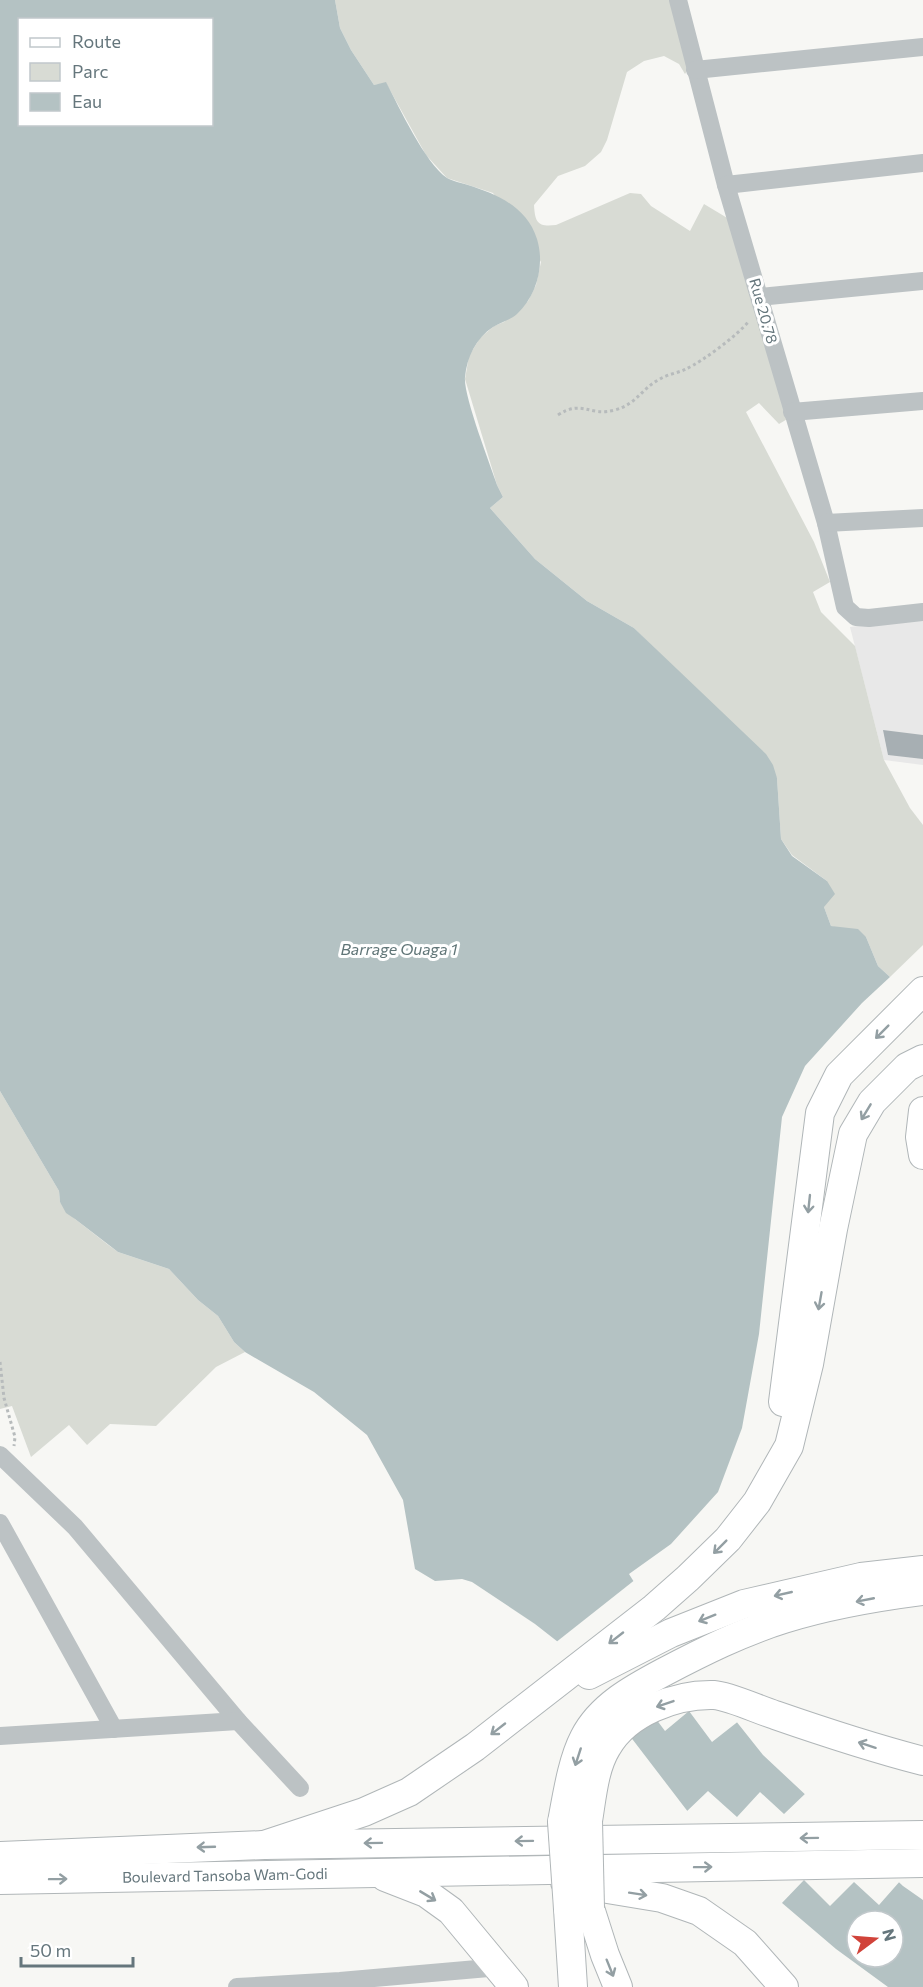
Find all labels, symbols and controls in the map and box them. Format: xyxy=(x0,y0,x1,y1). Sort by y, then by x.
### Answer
legend xyxy=(18,18,213,126)
text: Route xyxy=(72,30,121,52)
text: Parc xyxy=(72,60,109,82)
text: Eau xyxy=(72,90,102,112)
street label: Rue 20.78 xyxy=(746,276,782,346)
water label: Barrage Ouaga 1 xyxy=(341,939,458,958)
one-way arrow xyxy=(874,1025,889,1039)
one-way arrow xyxy=(859,1103,871,1120)
one-way arrow xyxy=(804,1194,815,1214)
one-way arrow xyxy=(814,1290,825,1310)
one-way arrow xyxy=(712,1540,727,1555)
one-way arrow xyxy=(774,1589,793,1601)
one-way arrow xyxy=(856,1594,875,1605)
one-way arrow xyxy=(698,1613,717,1624)
one-way arrow xyxy=(608,1631,624,1644)
one-way arrow xyxy=(656,1699,675,1710)
one-way arrow xyxy=(491,1723,507,1735)
one-way arrow xyxy=(858,1739,877,1750)
one-way arrow xyxy=(571,1747,582,1766)
one-way arrow xyxy=(799,1832,819,1844)
one-way arrow xyxy=(514,1835,534,1847)
one-way arrow xyxy=(363,1837,383,1849)
one-way arrow xyxy=(196,1842,216,1853)
one-way arrow xyxy=(692,1861,712,1872)
street label: Boulevard Tansoba Wam-Godi xyxy=(122,1864,328,1886)
one-way arrow xyxy=(48,1873,68,1885)
one-way arrow xyxy=(628,1889,647,1900)
one-way arrow xyxy=(419,1890,436,1902)
north arrow xyxy=(845,1909,905,1969)
text: N xyxy=(879,1926,901,1943)
scale bar xyxy=(21,1930,134,1968)
text: 50 m xyxy=(30,1939,71,1961)
one-way arrow xyxy=(605,1958,616,1976)

